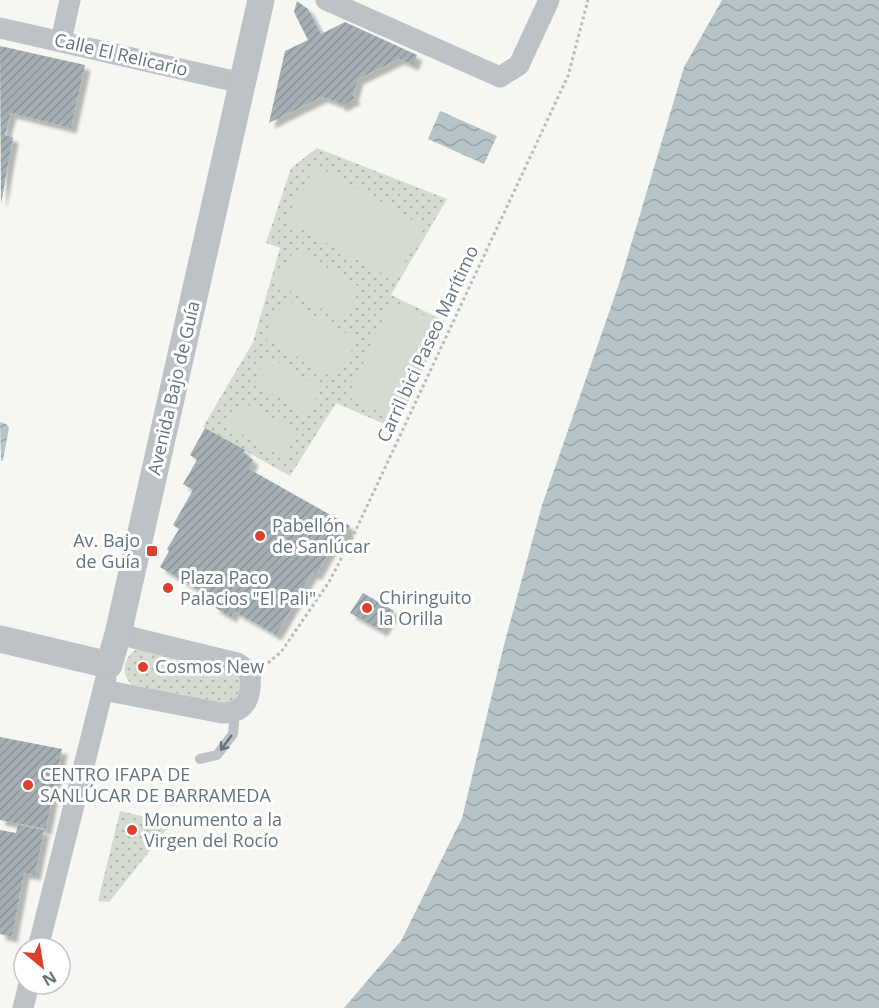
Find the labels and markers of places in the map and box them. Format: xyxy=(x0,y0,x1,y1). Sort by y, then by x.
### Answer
place label: Pabellón de Sanlúcar xyxy=(272,513,371,558)
place label: Av. Bajo de Guía xyxy=(73,528,140,573)
marker: Pabellón de Sanlúcar xyxy=(253,529,267,543)
marker: Av. Bajo de Guía xyxy=(145,544,159,558)
place label: Plaza Paco Palacios "El Pali" xyxy=(180,565,316,610)
marker: Plaza Paco Palacios "El Pali" xyxy=(161,581,175,595)
place label: Chiringuito la Orilla xyxy=(379,585,471,630)
marker: Chiringuito la Orilla xyxy=(360,601,374,615)
place label: Cosmos New xyxy=(155,654,264,678)
marker: Cosmos New xyxy=(136,660,150,674)
place label: CENTRO IFAPA DE SANLÚCAR DE BARRAMEDA xyxy=(40,762,271,807)
marker: CENTRO IFAPA DE SANLÚCAR DE BARRAMEDA xyxy=(21,778,35,792)
place label: Monumento a la Virgen del Rocío xyxy=(144,807,282,852)
marker: Monumento a la Virgen del Rocío xyxy=(125,823,139,837)

